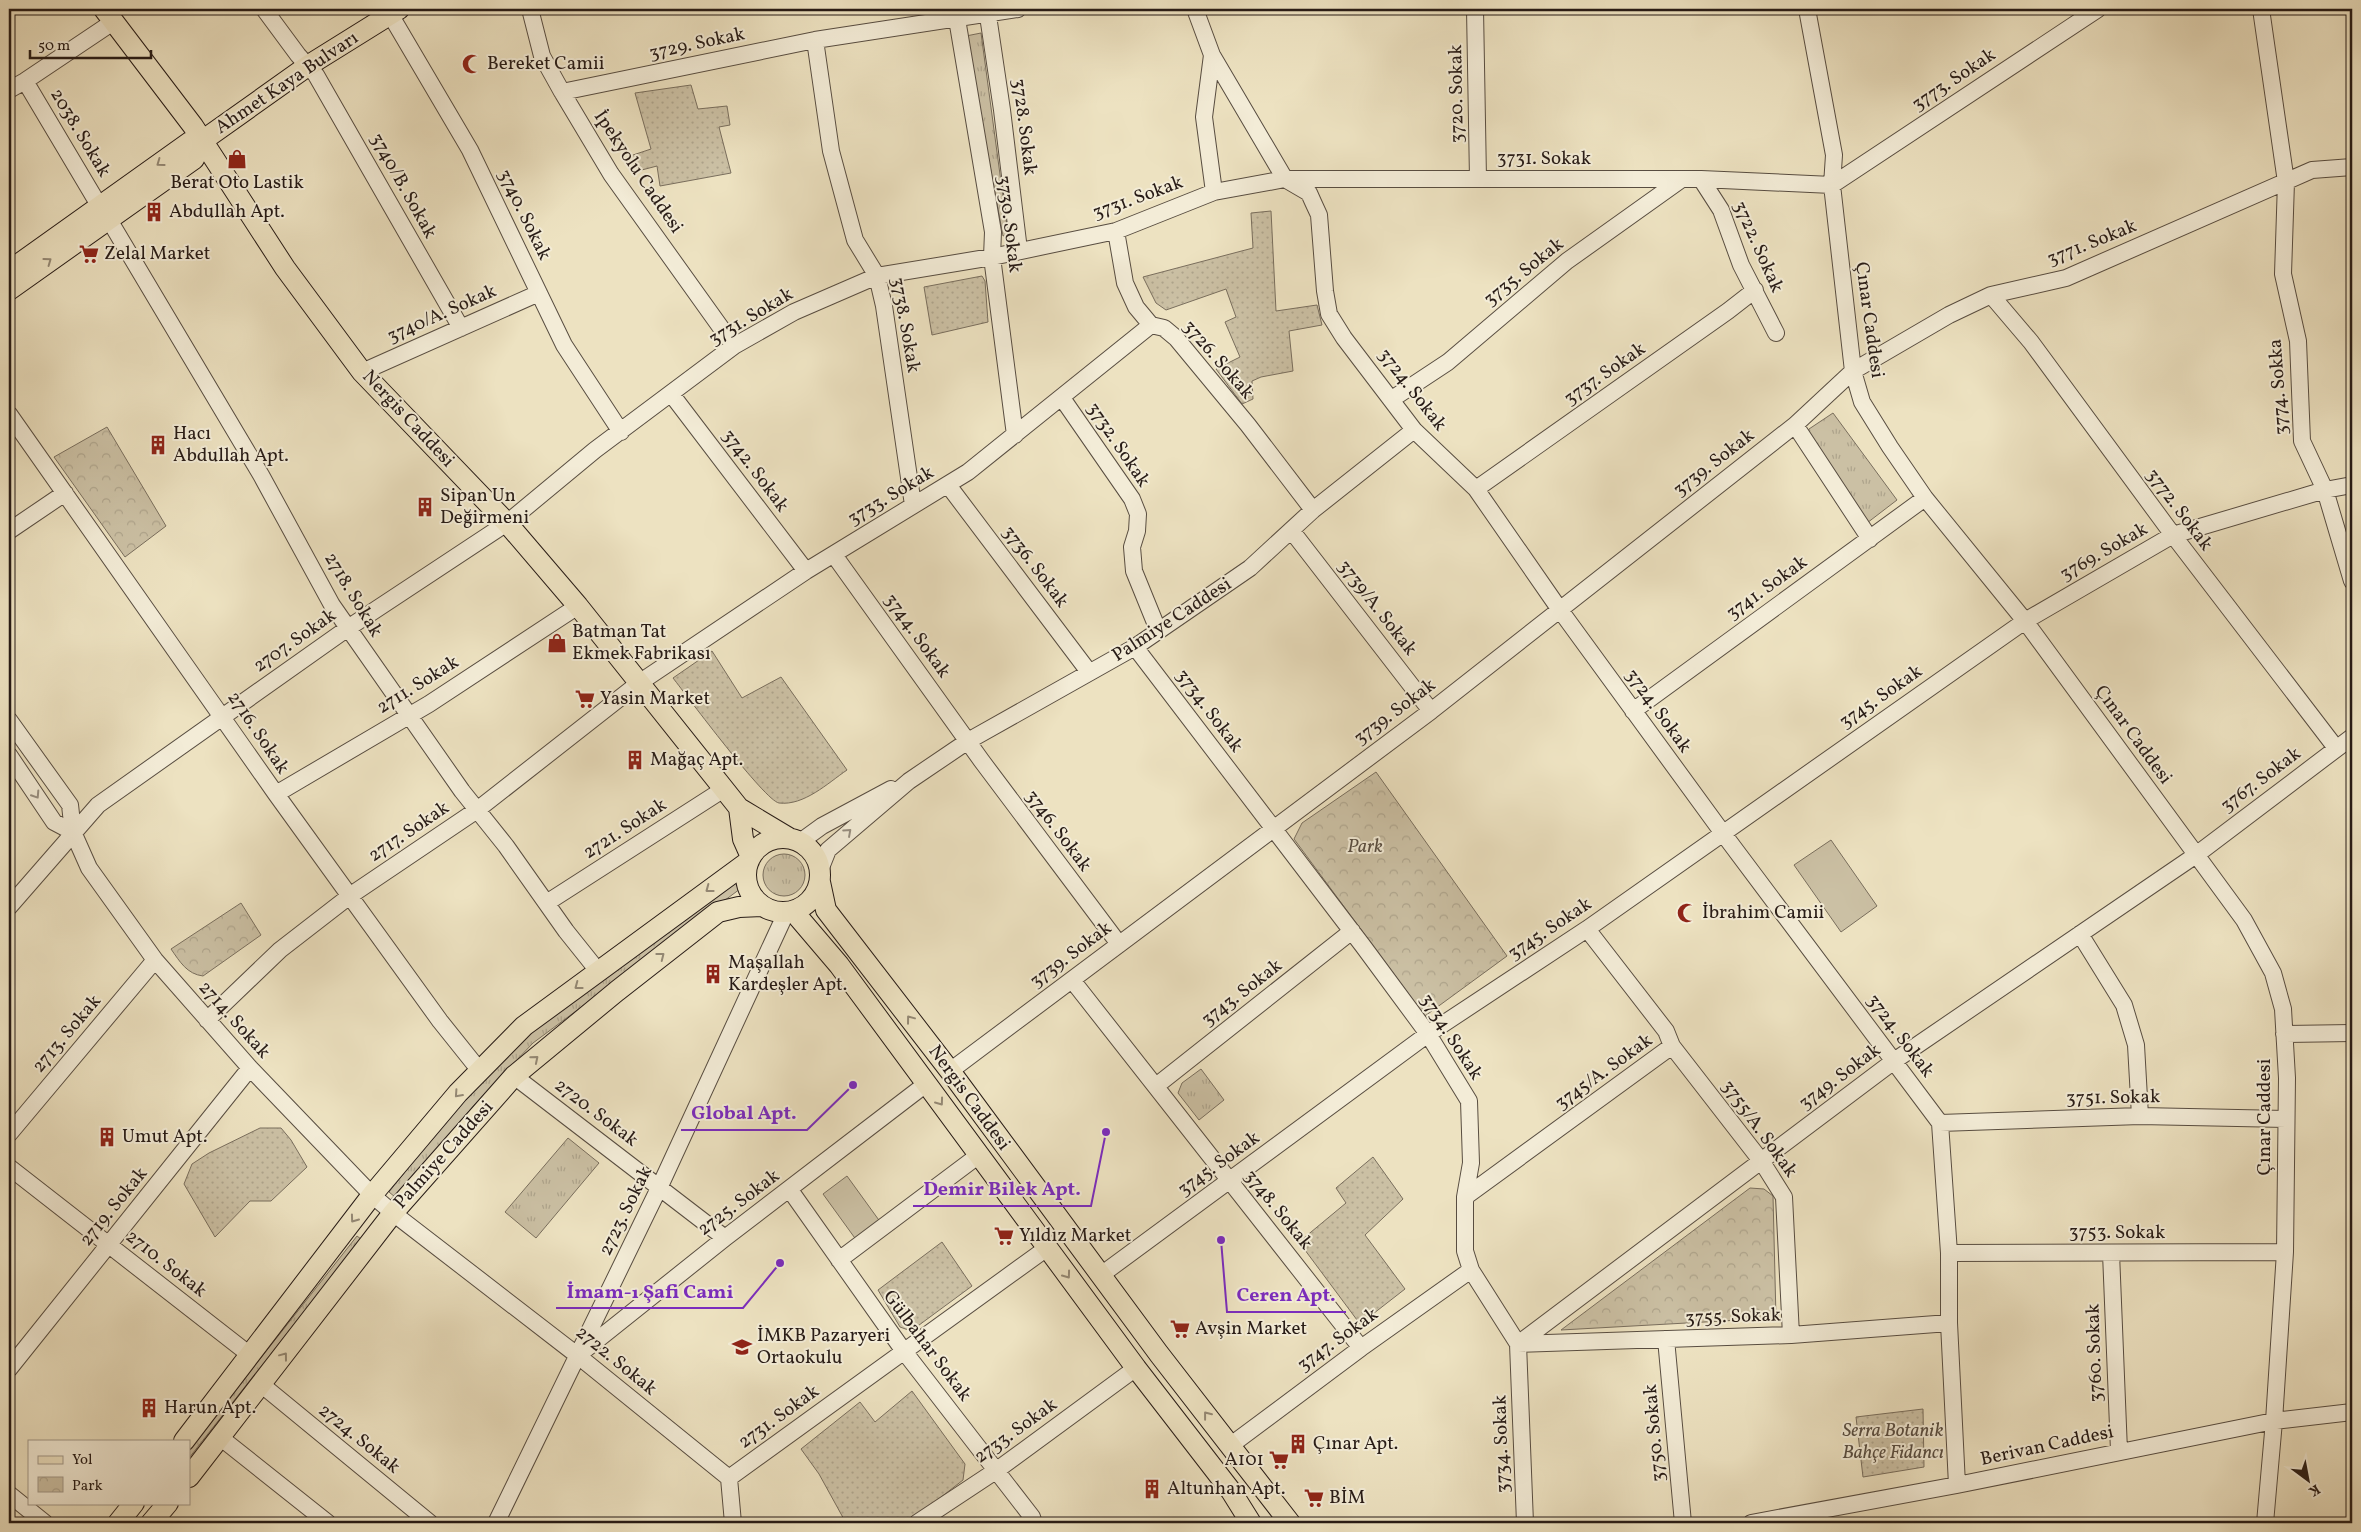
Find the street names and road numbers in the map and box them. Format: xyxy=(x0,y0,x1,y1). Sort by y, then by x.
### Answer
street label: 3729. Sokak xyxy=(647,21,747,67)
street label: Ahmet Kaya Bulvarı xyxy=(210,25,364,141)
street label: 3773. Sokak xyxy=(1907,42,2001,118)
street label: 3720. Sokak xyxy=(1443,44,1471,144)
street label: 3728. Sokak xyxy=(1005,77,1043,177)
street label: 2038. Sokak xyxy=(43,84,117,182)
street label: İpekyolu Caddesi xyxy=(587,105,689,239)
street label: 3740/B. Sokak xyxy=(363,128,443,244)
street label: 3731. Sokak xyxy=(1497,146,1591,172)
street label: 3740. Sokak xyxy=(491,165,557,265)
street label: 3731. Sokak xyxy=(1089,170,1187,226)
street label: 3730. Sokak xyxy=(990,174,1028,274)
street label: 3722. Sokak xyxy=(1726,197,1790,297)
street label: 3771. Sokak xyxy=(2043,213,2141,273)
street label: 3735. Sokak xyxy=(1478,232,1570,312)
street label: Çınar Caddesi xyxy=(1848,260,1890,380)
street label: 3738. Sokak xyxy=(884,275,926,375)
street label: 3740/A. Sokak xyxy=(383,278,501,350)
street label: 3731. Sokak xyxy=(704,282,798,352)
street label: 3726. Sokak xyxy=(1176,315,1260,405)
street label: 3737. Sokak xyxy=(1559,336,1651,412)
street label: 3774. Sokka xyxy=(2263,338,2295,436)
street label: 3724. Sokak xyxy=(1371,343,1453,437)
street label: Nergis Caddesi xyxy=(356,365,460,474)
street label: 3732. Sokak xyxy=(1080,397,1156,493)
street label: 3739. Sokak xyxy=(1668,423,1760,503)
street label: 3742. Sokak xyxy=(715,424,795,518)
street label: 3733. Sokak xyxy=(843,460,939,532)
street label: 3772. Sokak xyxy=(2139,463,2219,557)
street label: 3769. Sokak xyxy=(2055,516,2153,588)
street label: 3736. Sokak xyxy=(996,521,1074,613)
street label: 2718. Sokak xyxy=(317,548,389,642)
street label: 3741. Sokak xyxy=(1721,550,1813,626)
street label: 3739/A. Sokak xyxy=(1331,555,1423,661)
street label: Palmiye Caddesi xyxy=(1107,571,1237,668)
street label: 3744. Sokak xyxy=(877,588,957,684)
street label: 2707. Sokak xyxy=(248,603,342,679)
street label: 2711. Sokak xyxy=(372,649,464,721)
street label: 3745. Sokak xyxy=(1834,659,1928,735)
street label: 3734. Sokak xyxy=(1169,664,1249,758)
street label: 3724. Sokak xyxy=(1619,664,1697,758)
street label: 3739. Sokak xyxy=(1349,673,1441,751)
street label: Çınar Caddesi xyxy=(2088,680,2178,790)
street label: 2716. Sokak xyxy=(221,686,295,780)
street label: 3767. Sokak xyxy=(2215,741,2307,819)
street label: 3746. Sokak xyxy=(1019,785,1097,877)
street label: 2721. Sokak xyxy=(578,792,672,866)
street label: 2717. Sokak xyxy=(363,795,455,869)
street label: 3745. Sokak xyxy=(1503,891,1597,967)
street label: 3739. Sokak xyxy=(1025,916,1117,994)
street label: 3743. Sokak xyxy=(1196,953,1288,1033)
street label: 2714. Sokak xyxy=(192,975,276,1065)
street label: 2713. Sokak xyxy=(27,989,107,1079)
street label: 3734. Sokak xyxy=(1413,989,1489,1085)
street label: 3724. Sokak xyxy=(1860,989,1940,1083)
street label: 3745/A. Sokak xyxy=(1550,1028,1658,1116)
street label: 3749. Sokak xyxy=(1794,1038,1886,1116)
street label: Nergis Caddesi xyxy=(922,1040,1016,1156)
street label: Çınar Caddesi xyxy=(2252,1058,2278,1175)
street label: 2720. Sokak xyxy=(549,1073,643,1153)
street label: 3755/A. Sokak xyxy=(1715,1075,1803,1183)
street label: 3751. Sokak xyxy=(2066,1084,2160,1112)
street label: Palmiye Caddesi xyxy=(388,1095,500,1215)
street label: 3745. Sokak xyxy=(1173,1125,1265,1203)
street label: 2719. Sokak xyxy=(74,1162,154,1252)
street label: 2723. Sokak xyxy=(593,1162,659,1260)
street label: 2725. Sokak xyxy=(693,1163,785,1243)
street label: 3748. Sokak xyxy=(1238,1164,1318,1256)
street label: 3753. Sokak xyxy=(2069,1220,2165,1246)
street label: 2710. Sokak xyxy=(120,1224,212,1304)
street label: Gülbahar Sokak xyxy=(877,1285,977,1407)
street label: 3747. Sokak xyxy=(1292,1302,1384,1378)
street label: 3755. Sokak xyxy=(1685,1302,1781,1332)
street label: 3760. Sokak xyxy=(2080,1303,2110,1403)
street label: 2722. Sokak xyxy=(570,1320,662,1402)
street label: 2731. Sokak xyxy=(733,1379,825,1455)
street label: 3750. Sokak xyxy=(1638,1383,1672,1483)
street label: 2733. Sokak xyxy=(969,1392,1063,1470)
street label: 3734. Sokak xyxy=(1487,1394,1517,1494)
street label: 2724. Sokak xyxy=(313,1398,405,1480)
street label: Berivan Caddesi xyxy=(1978,1419,2116,1473)

